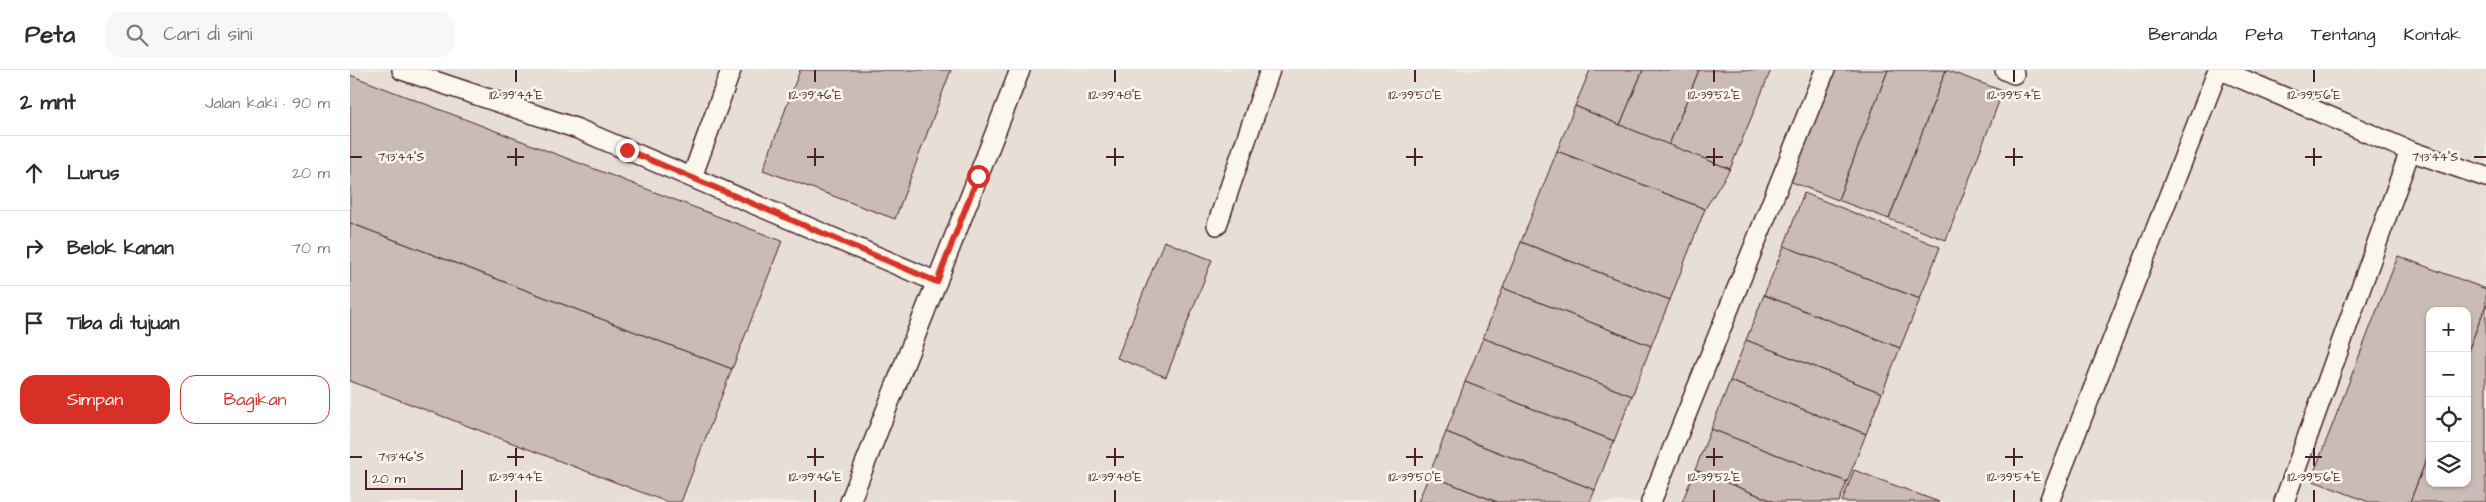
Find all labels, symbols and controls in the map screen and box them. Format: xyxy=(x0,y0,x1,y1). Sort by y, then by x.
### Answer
search box xyxy=(105,12,455,57)
text: Peta xyxy=(25,18,75,52)
icon: search xyxy=(123,21,151,49)
text: Cari di sini xyxy=(163,21,252,48)
text: Beranda xyxy=(2148,22,2217,47)
text: Peta xyxy=(2245,22,2283,47)
text: Tentang xyxy=(2311,22,2375,47)
text: Kontak xyxy=(2403,22,2461,47)
text: 112°39'44"E xyxy=(489,87,543,104)
text: 112°39'46"E xyxy=(788,87,842,104)
text: 112°39'48"E xyxy=(1088,87,1142,104)
text: 112°39'50"E xyxy=(1388,87,1442,104)
text: 112°39'52"E xyxy=(1688,87,1740,104)
text: 112°39'54"E xyxy=(1987,87,2041,104)
text: 112°39'56"E xyxy=(2287,87,2341,104)
text: 2 mnt xyxy=(20,88,76,117)
text: Jalan kaki · 90 m xyxy=(205,92,330,114)
route end xyxy=(616,139,639,162)
text: 7°13'44"S xyxy=(378,149,425,166)
text: 7°13'44"S xyxy=(2412,149,2459,166)
icon: ahead xyxy=(20,159,48,187)
text: Lurus xyxy=(67,160,119,187)
text: 20 m xyxy=(292,162,330,184)
route start xyxy=(967,165,990,188)
icon: right xyxy=(20,234,48,262)
text: Belok kanan xyxy=(67,235,174,262)
text: 70 m xyxy=(291,237,330,259)
map controls xyxy=(2426,307,2471,487)
button: + xyxy=(2426,307,2471,352)
icon: arrive xyxy=(20,309,48,337)
text: Tiba di tujuan xyxy=(67,310,179,337)
button: − xyxy=(2426,352,2471,397)
button: Simpan xyxy=(20,375,170,424)
button: Bagikan xyxy=(180,375,330,424)
button: locate xyxy=(2426,397,2471,442)
button: layers xyxy=(2426,442,2471,487)
text: 7°13'46"S xyxy=(378,449,424,466)
scale bar xyxy=(365,467,462,490)
text: 20 m xyxy=(372,469,405,489)
text: 112°39'44"E xyxy=(489,469,543,486)
text: 112°39'46"E xyxy=(788,469,842,486)
text: 112°39'48"E xyxy=(1088,469,1142,486)
text: 112°39'50"E xyxy=(1388,469,1442,486)
text: 112°39'52"E xyxy=(1688,469,1740,486)
text: 112°39'54"E xyxy=(1987,469,2041,486)
text: 112°39'56"E xyxy=(2287,469,2341,486)

